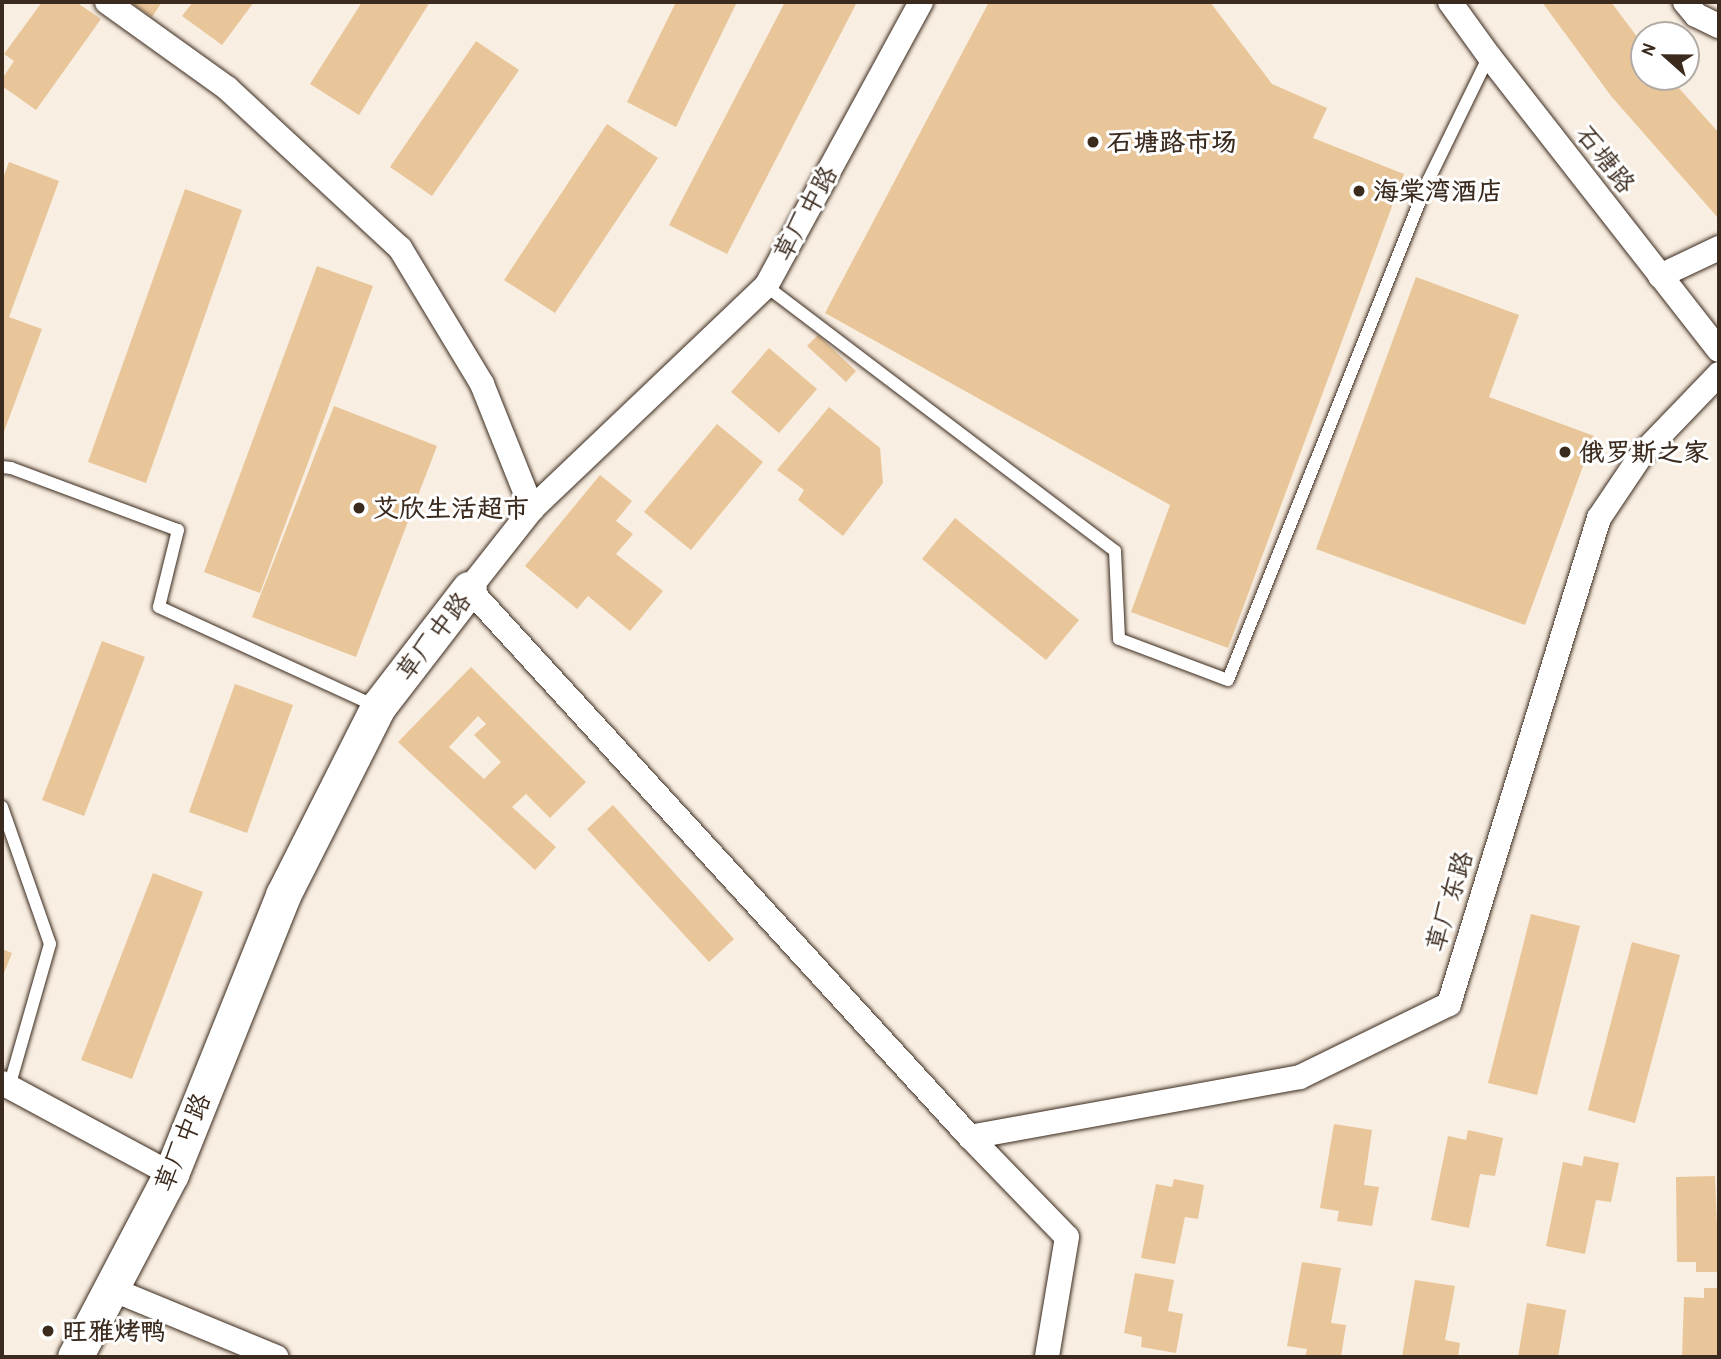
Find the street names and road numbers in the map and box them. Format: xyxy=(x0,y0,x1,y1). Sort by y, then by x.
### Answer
street label: 石塘路 xyxy=(1570,119,1642,199)
street label: 草厂中路 xyxy=(766,160,844,266)
street label: 草厂中路 xyxy=(389,585,477,687)
street label: 草厂东路 xyxy=(1419,847,1479,955)
street label: 草厂中路 xyxy=(147,1088,217,1196)

